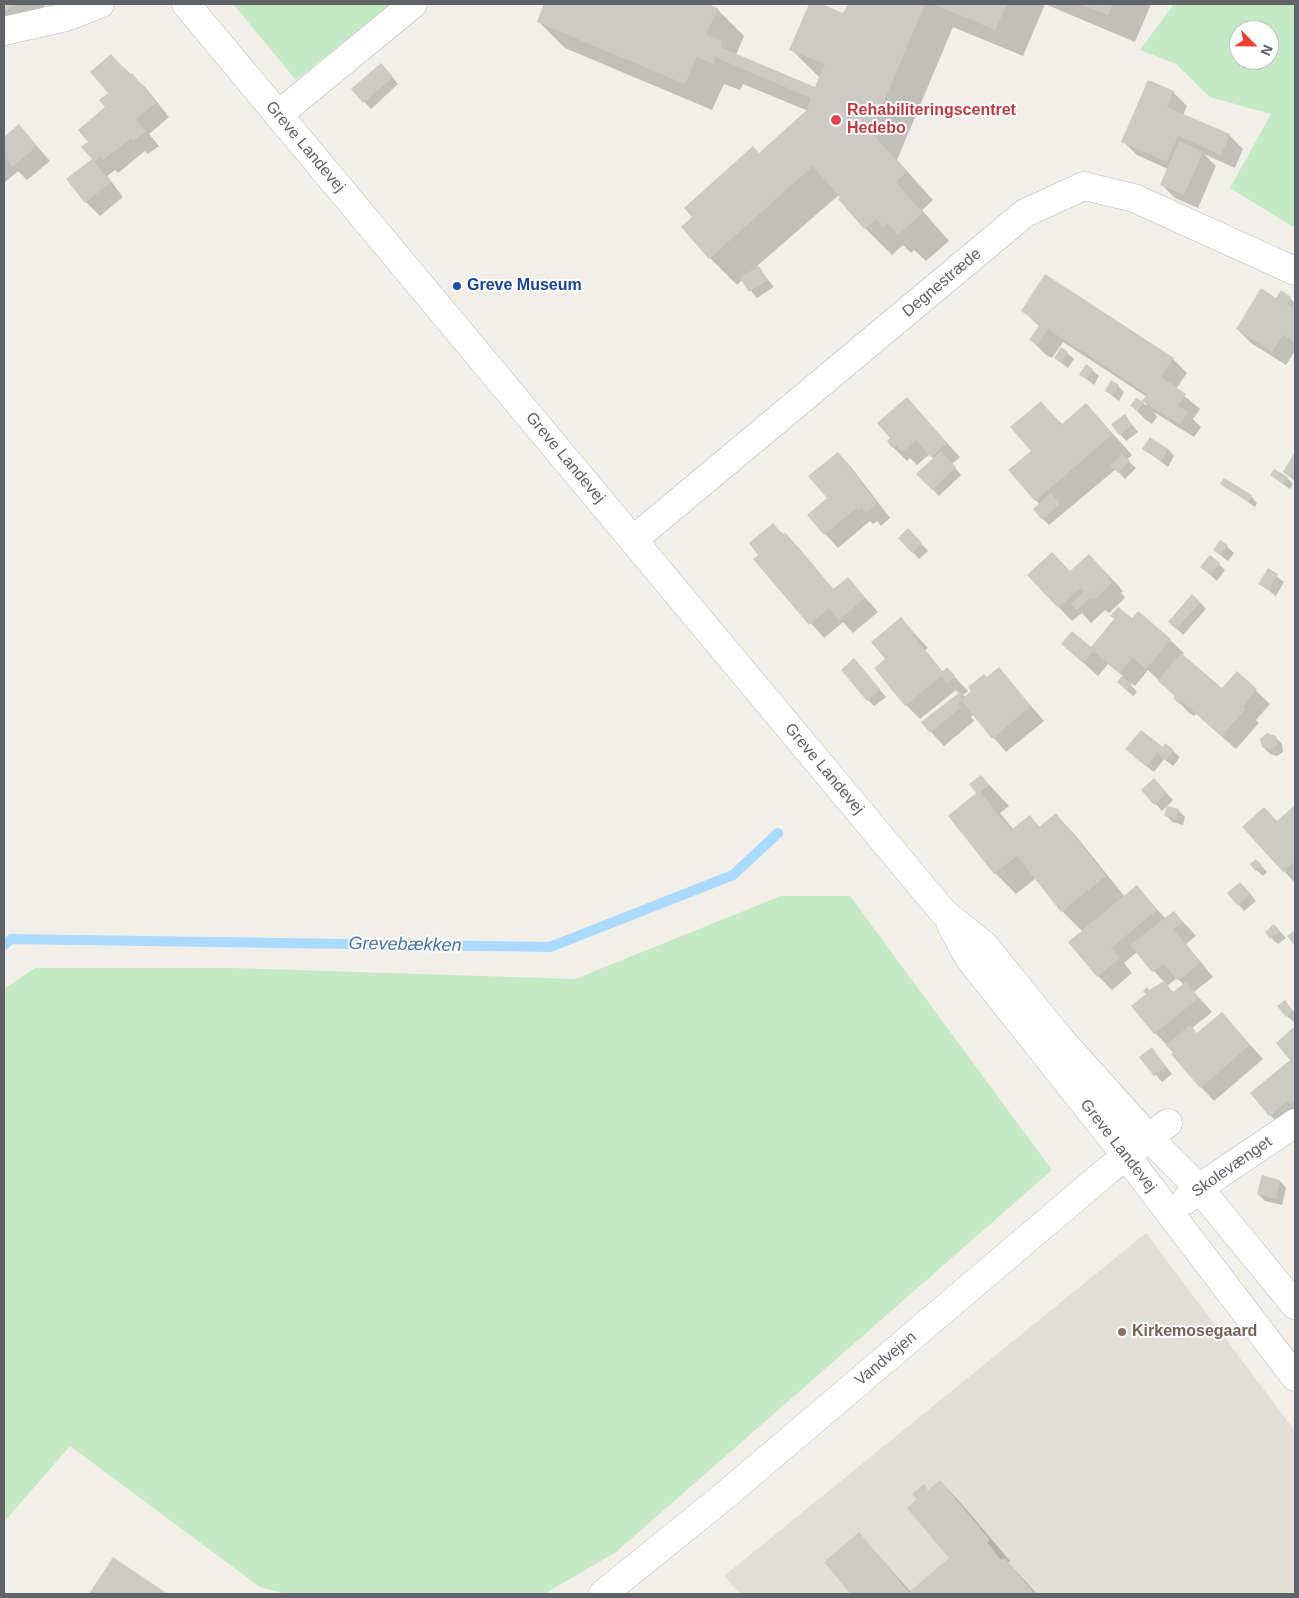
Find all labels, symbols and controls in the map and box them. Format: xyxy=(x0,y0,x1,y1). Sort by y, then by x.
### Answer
north arrow xyxy=(1229,20,1279,70)
text: N xyxy=(1258,43,1276,58)
street label: Greve Landevej xyxy=(261,98,349,196)
place label: Rehabiliteringscentret Hedebo xyxy=(847,101,1016,139)
marker: Rehabiliteringscentret Hedebo xyxy=(829,113,843,127)
street label: Degnestræde xyxy=(899,244,985,322)
place label: Greve Museum xyxy=(467,276,582,296)
marker: Greve Museum xyxy=(451,280,463,292)
street label: Greve Landevej xyxy=(521,409,609,507)
street label: Greve Landevej xyxy=(780,720,868,818)
water label: Grevebækken xyxy=(348,933,462,957)
street label: Greve Landevej xyxy=(1076,1096,1160,1196)
street label: Skolevænget xyxy=(1188,1132,1276,1202)
place label: Kirkemosegaard xyxy=(1132,1322,1257,1342)
marker: Kirkemosegaard xyxy=(1116,1326,1128,1338)
street label: Vandvejen xyxy=(851,1328,921,1390)

